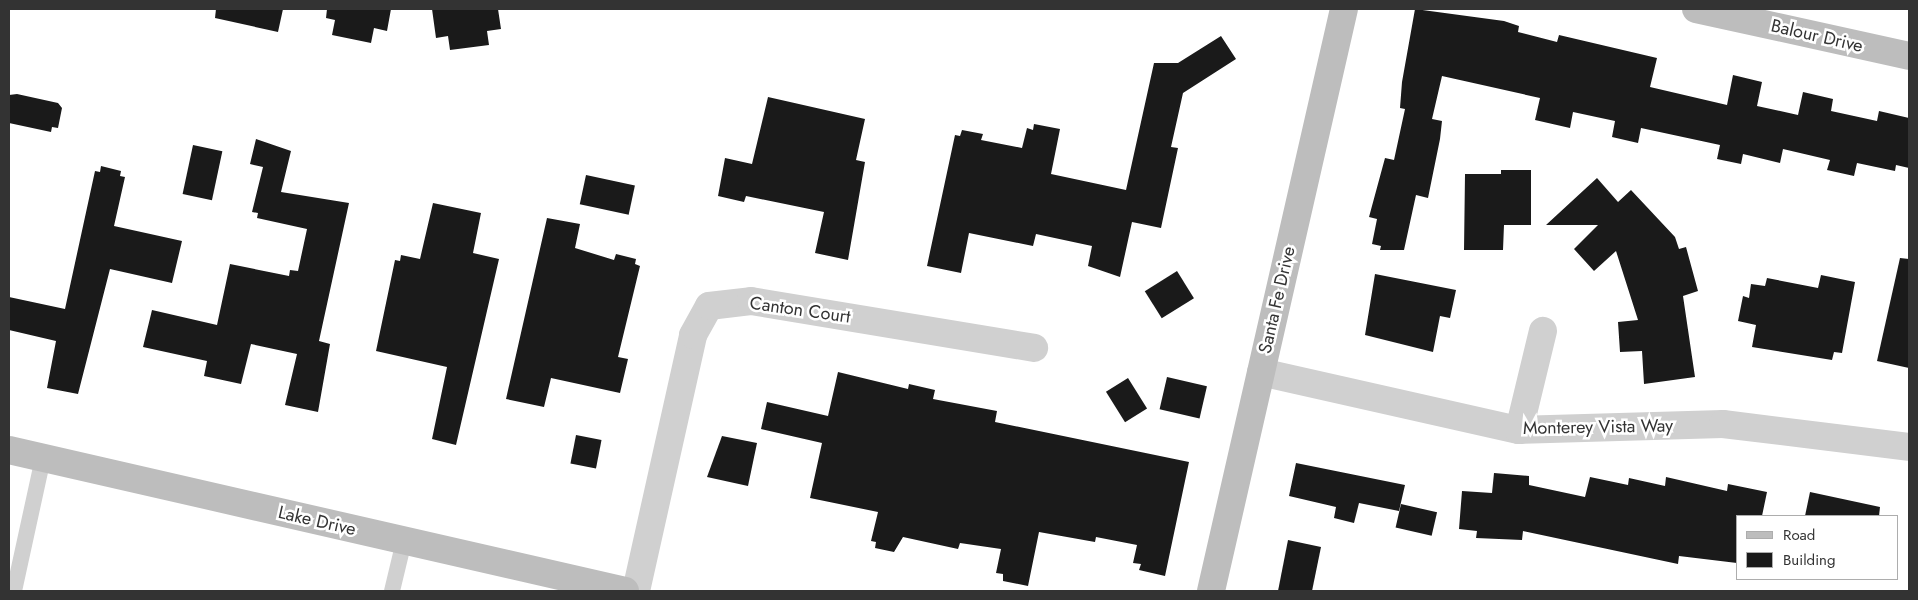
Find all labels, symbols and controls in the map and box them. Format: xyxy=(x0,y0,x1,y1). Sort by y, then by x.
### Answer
street label: Balour Drive xyxy=(1769,15,1865,57)
street label: Santa Fe Drive xyxy=(1254,244,1300,356)
street label: Canton Court xyxy=(748,292,852,328)
street label: Monterey Vista Way xyxy=(1523,415,1673,439)
street label: Lake Drive xyxy=(276,502,358,540)
legend xyxy=(1736,515,1898,580)
text: Road xyxy=(1783,524,1815,546)
text: Building xyxy=(1783,549,1835,571)

